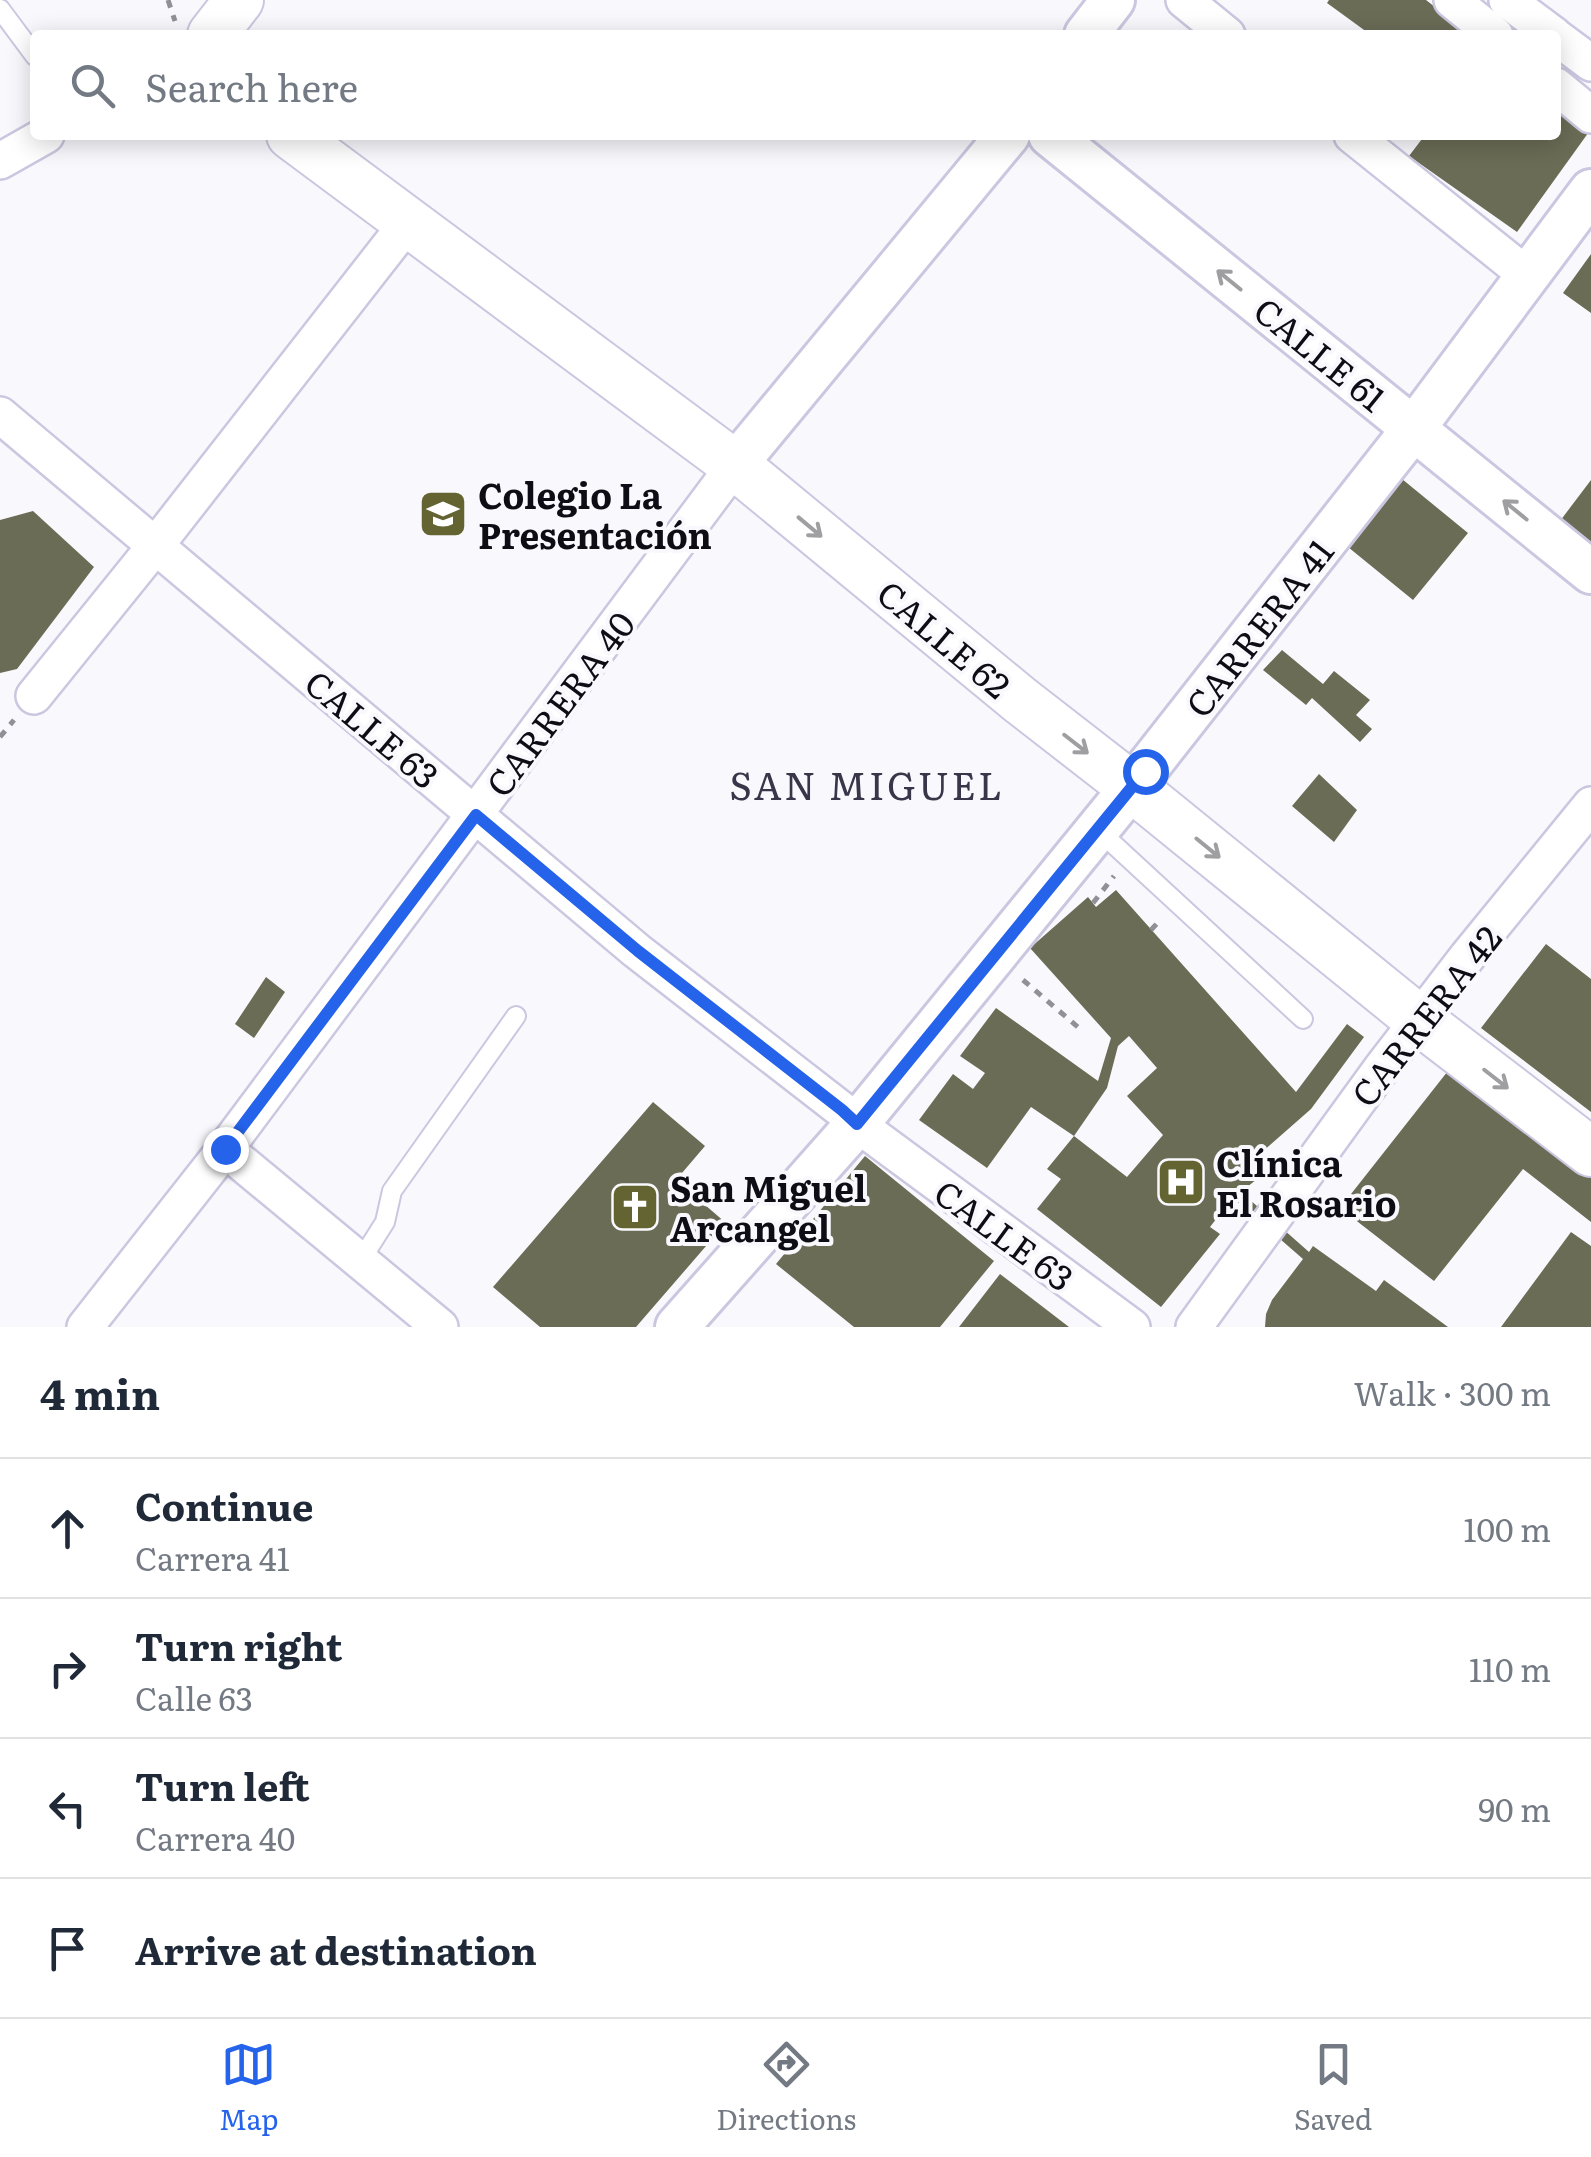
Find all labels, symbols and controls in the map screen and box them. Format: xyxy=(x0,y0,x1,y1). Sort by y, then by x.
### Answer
search box xyxy=(30,30,1561,140)
text: Search here xyxy=(145,57,358,114)
icon: search xyxy=(65,58,120,113)
one-way arrow xyxy=(1216,269,1242,291)
street label: CALLE 61 xyxy=(1244,284,1398,422)
place label: Colegio La Presentación xyxy=(478,468,712,560)
school or university icon: Colegio La Presentación xyxy=(417,488,469,540)
one-way arrow xyxy=(1503,499,1529,521)
one-way arrow xyxy=(797,515,823,537)
street label: CARRERA 41 xyxy=(1172,527,1344,727)
street label: CALLE 62 xyxy=(867,567,1023,709)
street label: CARRERA 40 xyxy=(472,599,646,807)
street label: CALLE 63 xyxy=(295,656,451,800)
one-way arrow xyxy=(1063,732,1089,754)
route start xyxy=(1123,749,1169,795)
district label: SAN MIGUEL xyxy=(729,755,1005,812)
one-way arrow xyxy=(1194,837,1221,858)
street label: CARRERA 42 xyxy=(1338,913,1512,1117)
one-way arrow xyxy=(1482,1068,1509,1089)
route end xyxy=(203,1127,249,1173)
place label: Clínica El Rosario xyxy=(1216,1136,1396,1228)
hospital icon: Clínica El Rosario xyxy=(1155,1156,1207,1208)
place label: San Miguel Arcangel xyxy=(670,1161,866,1253)
street label: CALLE 63 xyxy=(925,1166,1085,1302)
church icon: San Miguel Arcangel xyxy=(609,1181,661,1233)
text: 4 min xyxy=(40,1361,160,1423)
text: Walk · 300 m xyxy=(1354,1368,1551,1416)
text: Continue xyxy=(135,1476,313,1533)
icon: ahead xyxy=(40,1501,95,1556)
text: 100 m xyxy=(1464,1504,1551,1552)
text: Carrera 41 xyxy=(135,1533,290,1581)
text: Turn right xyxy=(135,1616,342,1673)
icon: right xyxy=(40,1641,95,1696)
text: 110 m xyxy=(1469,1644,1551,1692)
text: Calle 63 xyxy=(135,1673,253,1721)
text: Turn left xyxy=(135,1756,310,1813)
icon: left xyxy=(40,1781,95,1836)
text: 90 m xyxy=(1478,1784,1551,1832)
text: Carrera 40 xyxy=(135,1813,295,1861)
text: Arrive at destination xyxy=(135,1920,537,1977)
icon: arrive xyxy=(40,1921,95,1976)
tab: Map xyxy=(219,2037,279,2139)
tab: Directions xyxy=(716,2037,856,2139)
tab: Saved xyxy=(1294,2037,1372,2139)

